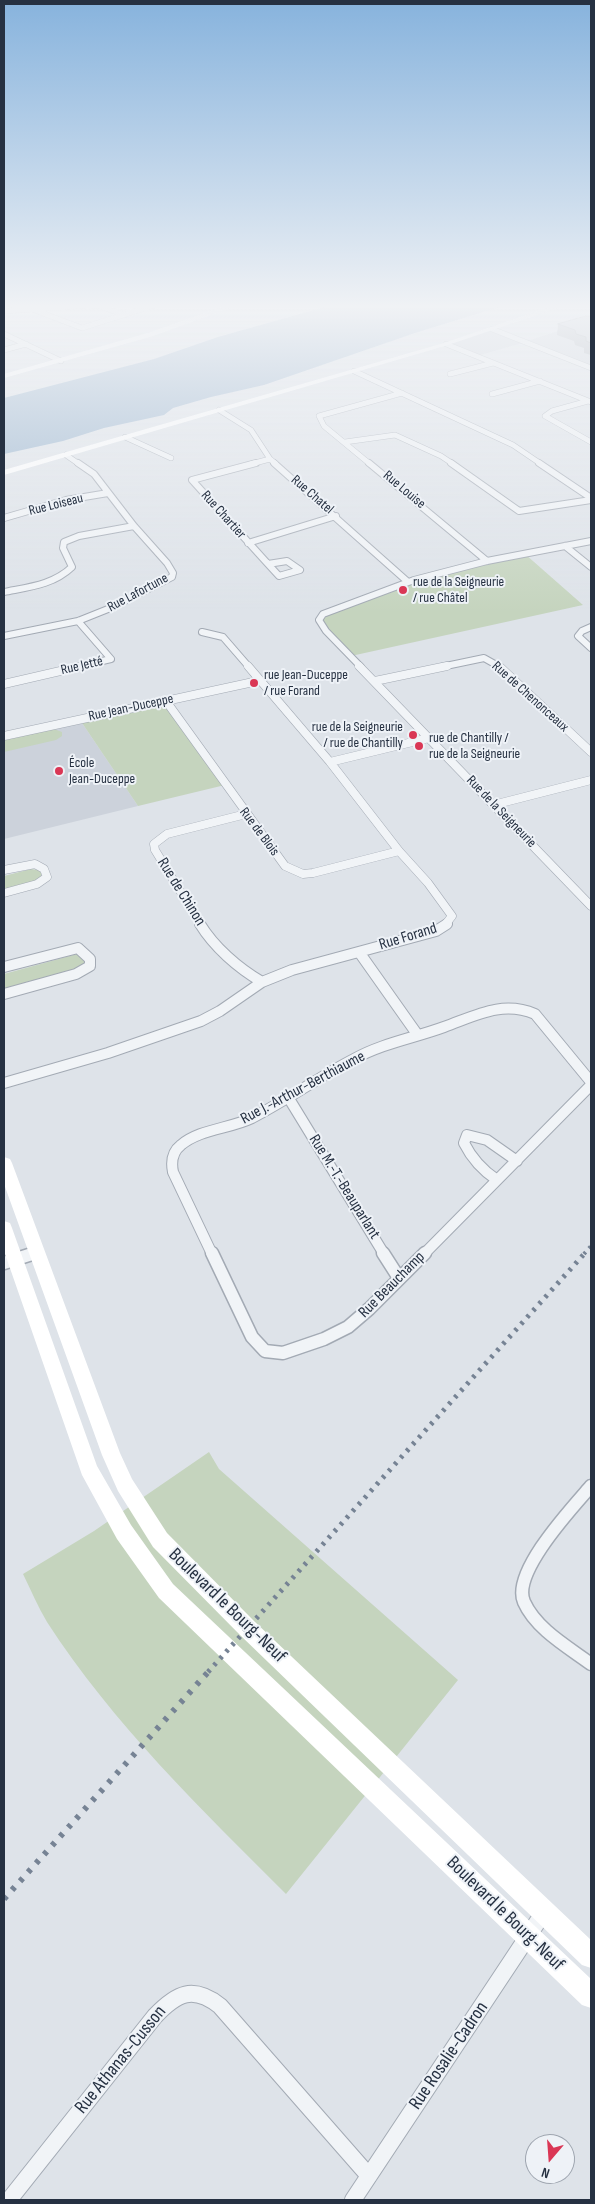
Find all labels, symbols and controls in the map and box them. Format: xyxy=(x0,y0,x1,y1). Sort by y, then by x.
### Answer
street label: Rue Louise xyxy=(379,467,429,513)
street label: Rue Chatel xyxy=(287,472,337,518)
street label: Rue Chartier xyxy=(197,487,249,543)
street label: Rue Loiseau xyxy=(27,490,85,520)
street label: Rue Lafortune xyxy=(105,570,171,616)
place label: rue de la Seigneurie / rue Châtel xyxy=(413,574,504,606)
marker: rue de la Seigneurie / rue Châtel xyxy=(397,584,409,596)
street label: Rue Jetté xyxy=(59,653,105,679)
street label: Rue de Chenonceaux xyxy=(488,658,572,736)
place label: rue Jean-Duceppe / rue Forand xyxy=(264,667,348,700)
marker: rue Jean-Duceppe / rue Forand xyxy=(248,677,260,689)
street label: Rue Jean-Duceppe xyxy=(87,691,175,725)
place label: rue de la Seigneurie / rue de Chantilly xyxy=(312,719,403,752)
marker: rue de la Seigneurie / rue de Chantilly xyxy=(407,729,419,741)
place label: rue de Chantilly / rue de la Seigneurie xyxy=(429,730,520,762)
marker: rue de Chantilly / rue de la Seigneurie xyxy=(413,740,425,752)
place label: École Jean-Duceppe xyxy=(69,755,135,788)
marker: École Jean-Duceppe xyxy=(53,765,65,777)
street label: Rue de la Seigneurie xyxy=(462,772,540,852)
street label: Rue de Blois xyxy=(235,805,283,859)
street label: Rue de Chinon xyxy=(153,854,209,930)
street label: Rue Forand xyxy=(377,919,439,955)
street label: Rue J.-Arthur-Berthiaume xyxy=(238,1047,368,1129)
street label: Rue M.-T.-Beauparlant xyxy=(304,1131,384,1243)
street label: Rue Beauchamp xyxy=(355,1248,429,1322)
street label: Boulevard le Bourg-Neuf xyxy=(163,1544,291,1668)
street label: Boulevard le Bourg-Neuf xyxy=(441,1852,569,1976)
street label: Rue Rosalie-Cadron xyxy=(405,1998,493,2114)
street label: Rue Athanas-Cusson xyxy=(70,2001,172,2119)
north arrow xyxy=(525,2134,575,2184)
text: N xyxy=(539,2164,552,2182)

